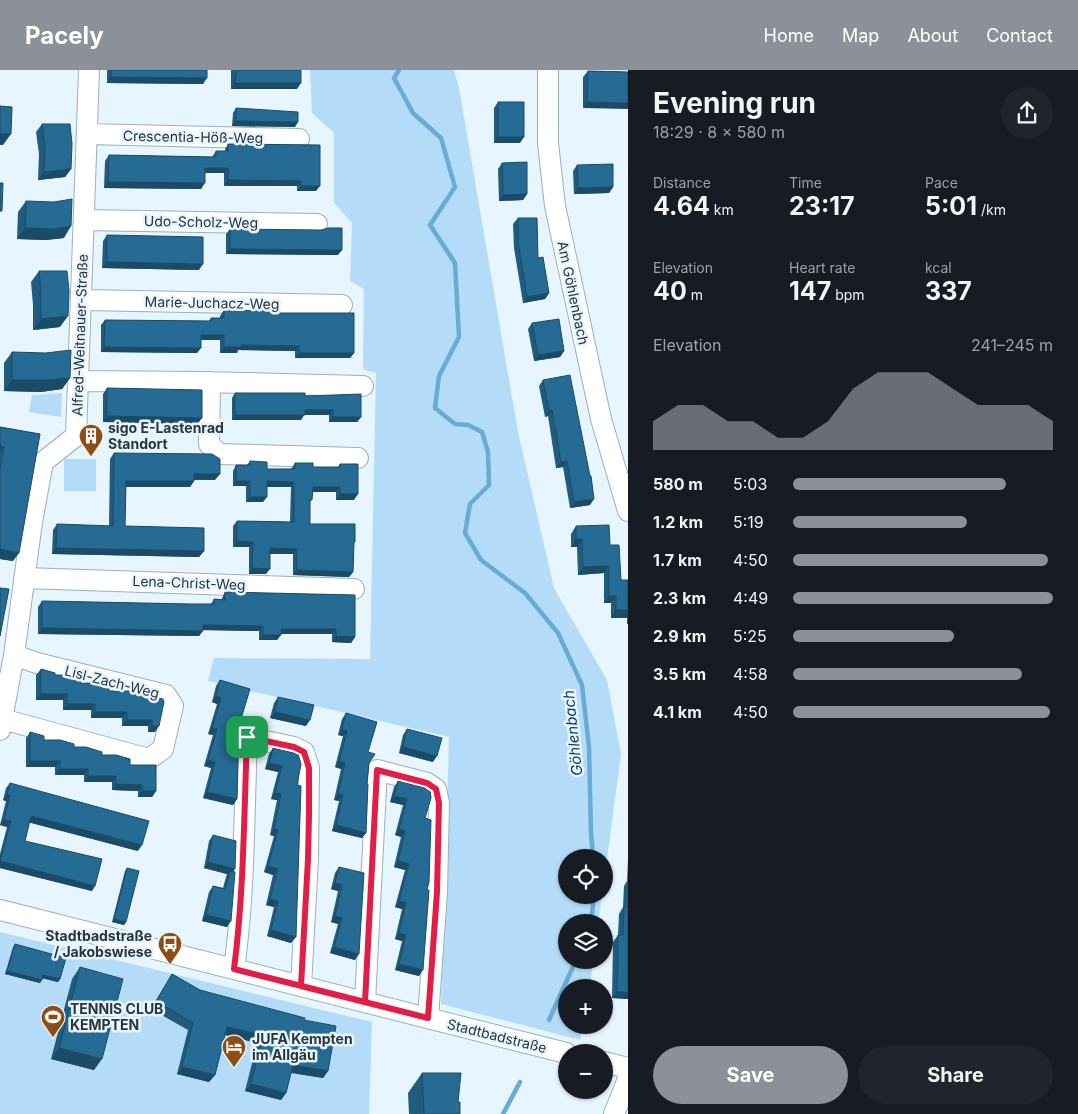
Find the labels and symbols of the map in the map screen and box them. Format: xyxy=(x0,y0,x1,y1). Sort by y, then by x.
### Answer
street label: Crescentia-Höß-Weg xyxy=(123,127,263,146)
street label: Udo-Scholz-Weg xyxy=(144,212,258,231)
street label: Am Göhlenbach xyxy=(554,239,593,346)
street label: Alfred-Weitnauer-Straße xyxy=(68,254,91,416)
street label: Marie-Juchacz-Weg xyxy=(144,293,280,312)
place label: sigo E-Lastenrad Standort xyxy=(108,419,224,452)
building icon: sigo E-Lastenrad Standort xyxy=(78,423,104,457)
street label: Lena-Christ-Weg xyxy=(132,572,246,593)
street label: Lisl-Zach-Weg xyxy=(63,662,161,701)
water label: Göhlenbach xyxy=(559,689,586,777)
pin xyxy=(226,716,268,758)
place label: Stadtbadstraße / Jakobswiese xyxy=(45,927,152,960)
bus stop icon: Stadtbadstraße / Jakobswiese xyxy=(157,931,183,965)
place label: TENNIS CLUB KEMPTEN xyxy=(70,1000,163,1033)
sports icon: TENNIS CLUB KEMPTEN xyxy=(40,1004,66,1038)
street label: Stadtbadstraße xyxy=(446,1015,549,1056)
place label: JUFA Kempten im Allgäu xyxy=(252,1030,353,1063)
hotel icon: JUFA Kempten im Allgäu xyxy=(221,1034,247,1068)

